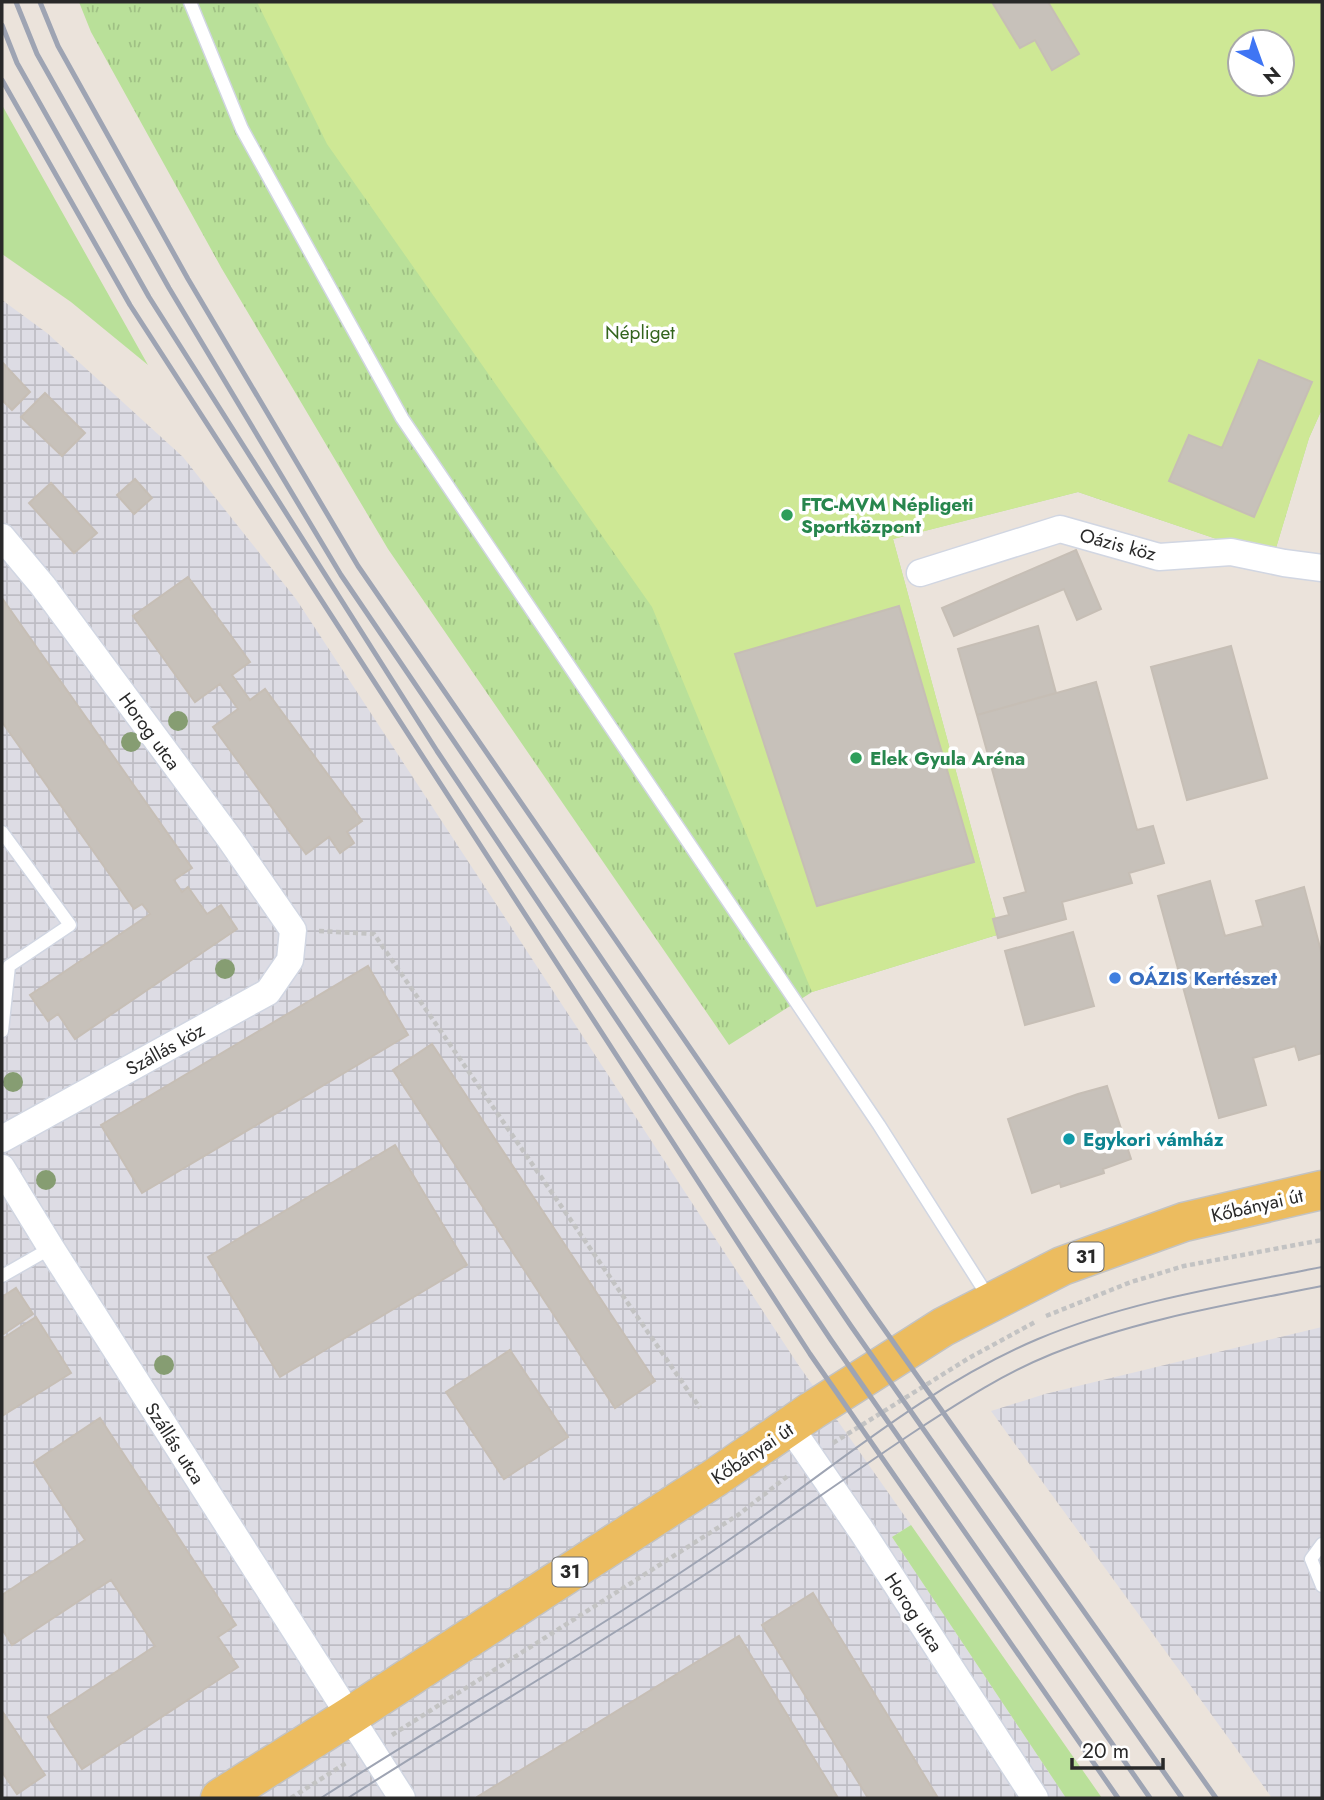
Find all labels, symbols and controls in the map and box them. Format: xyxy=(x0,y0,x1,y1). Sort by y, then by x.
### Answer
north arrow xyxy=(1226,28,1296,98)
text: N xyxy=(1257,60,1286,91)
park label: Népliget xyxy=(605,319,675,346)
place label: FTC-MVM Népligeti Sportközpont xyxy=(801,491,974,540)
marker: FTC-MVM Népligeti Sportközpont xyxy=(779,507,795,523)
street label: Oázis köz xyxy=(1077,521,1159,568)
street label: Horog utca xyxy=(112,687,187,776)
place label: Elek Gyula Aréna xyxy=(870,745,1025,772)
marker: Elek Gyula Aréna xyxy=(848,750,864,766)
place label: OÁZIS Kertészet xyxy=(1129,965,1277,992)
marker: OÁZIS Kertészet xyxy=(1107,970,1123,986)
street label: Szállás köz xyxy=(121,1017,210,1082)
place label: Egykori vámház xyxy=(1083,1126,1224,1153)
marker: Egykori vámház xyxy=(1061,1131,1077,1147)
street label: Kőbányai út xyxy=(1208,1182,1306,1229)
road number: 31 xyxy=(1068,1242,1104,1272)
street label: Szállás utca xyxy=(138,1397,211,1489)
street label: Kőbányai út xyxy=(706,1416,799,1491)
road number: 31 xyxy=(552,1558,588,1587)
street label: Horog utca xyxy=(878,1567,949,1657)
scale bar xyxy=(1072,1727,1163,1771)
text: 20 m xyxy=(1082,1736,1129,1766)

